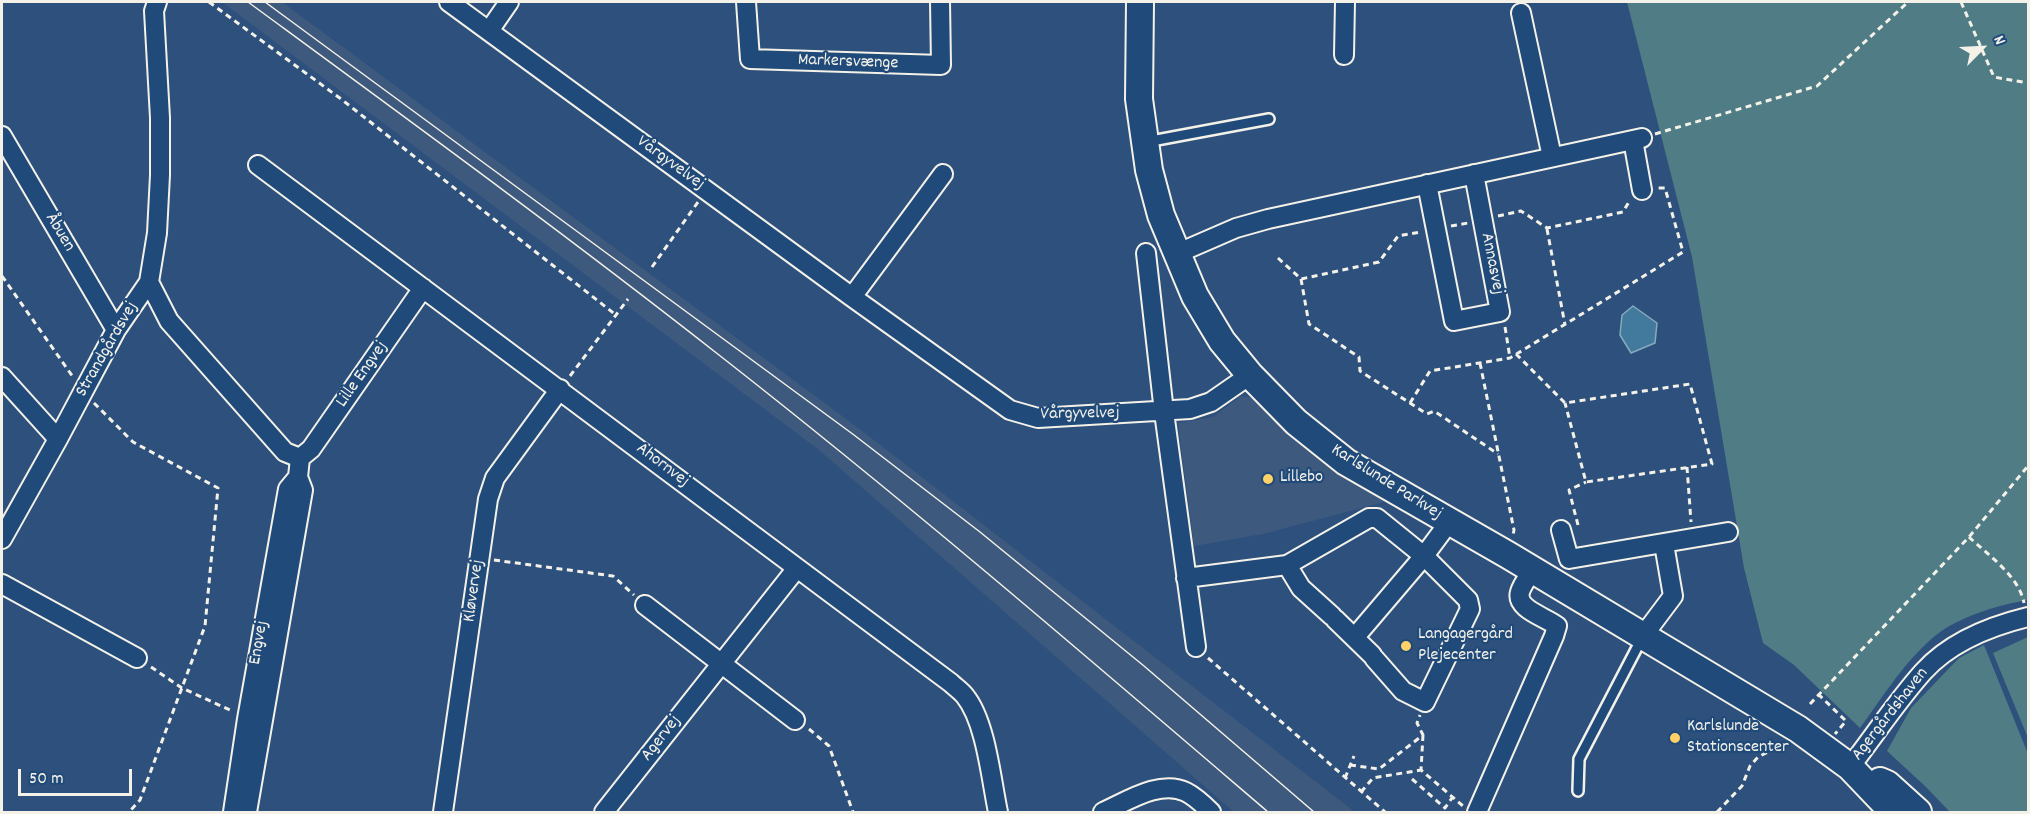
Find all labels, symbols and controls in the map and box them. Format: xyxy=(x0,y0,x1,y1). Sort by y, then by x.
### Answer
north arrow xyxy=(1952,18,2012,78)
text: N xyxy=(1987,32,2011,49)
street label: Markersvænge xyxy=(797,50,899,76)
street label: Vårgyvelvej xyxy=(632,132,708,196)
street label: Åbuen xyxy=(39,210,79,256)
street label: Annasvej xyxy=(1474,231,1508,297)
street label: Strandgårdsvej xyxy=(72,299,144,401)
street label: Lille Engvej xyxy=(332,338,394,412)
street label: Vårgyvelvej xyxy=(1040,404,1120,426)
street label: Ahornvej xyxy=(631,439,693,493)
street label: Karlslunde Parkvej xyxy=(1326,440,1446,526)
place label: Lillebo xyxy=(1280,468,1323,490)
marker: Lillebo xyxy=(1261,472,1275,486)
street label: Kløvervej xyxy=(460,558,490,624)
street label: Engvej xyxy=(245,619,275,667)
place label: Langagergård Plejecenter xyxy=(1418,625,1513,668)
marker: Langagergård Plejecenter xyxy=(1399,639,1413,653)
street label: Agergårdshaven xyxy=(1848,664,1934,766)
street label: Agervej xyxy=(637,712,687,766)
place label: Karlslunde Stationscenter xyxy=(1687,717,1789,760)
marker: Karlslunde Stationscenter xyxy=(1668,731,1682,745)
scale bar xyxy=(21,757,135,795)
text: 50 m xyxy=(29,767,64,792)

